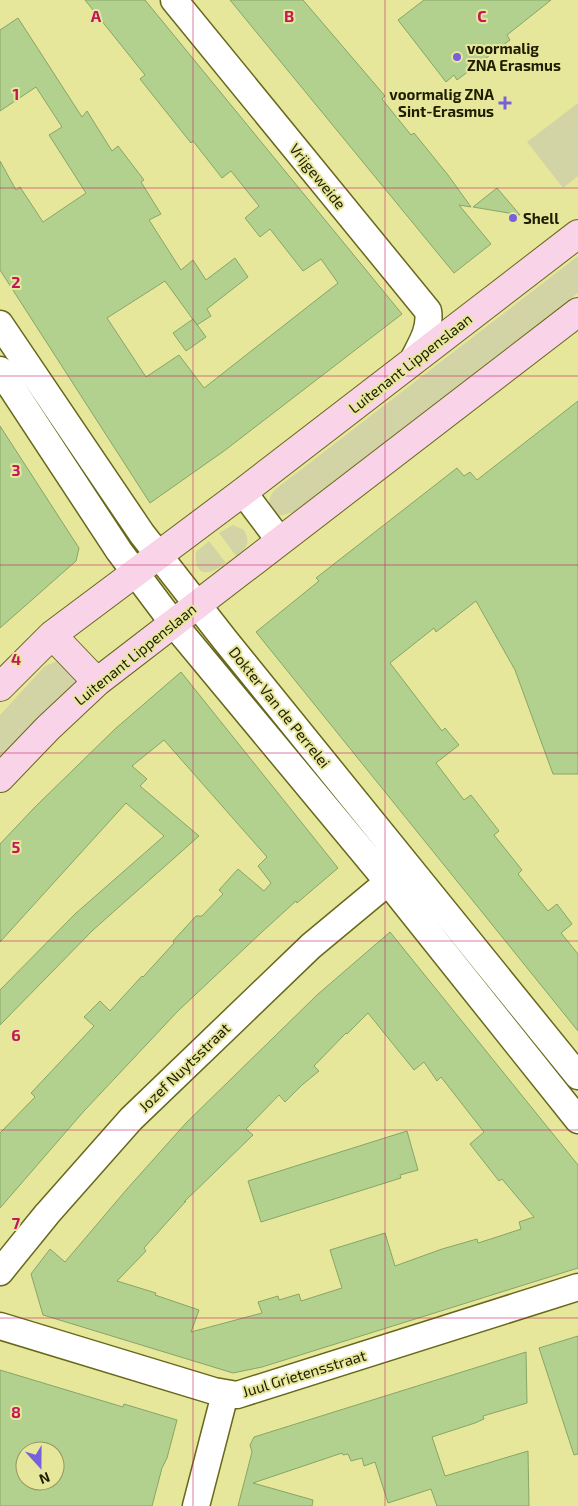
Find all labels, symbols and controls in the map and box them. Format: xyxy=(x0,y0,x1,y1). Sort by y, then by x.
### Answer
text: A xyxy=(91,6,102,25)
text: B xyxy=(284,6,294,25)
text: C xyxy=(477,6,487,25)
place label: voormalig ZNA Erasmus xyxy=(467,39,561,74)
marker: voormalig ZNA Erasmus xyxy=(451,51,463,63)
text: 1 xyxy=(13,84,19,103)
place label: voormalig ZNA Sint-Erasmus xyxy=(389,85,494,120)
marker: voormalig ZNA Sint-Erasmus xyxy=(498,96,512,110)
street label: Vrijgeweide xyxy=(285,140,350,213)
place label: Shell xyxy=(523,209,559,227)
marker: Shell xyxy=(507,212,519,224)
text: 2 xyxy=(11,272,21,291)
street label: Luitenant Lippenslaan xyxy=(345,309,475,417)
text: 3 xyxy=(11,460,21,479)
street label: Luitenant Lippenslaan xyxy=(71,599,199,709)
street label: Dokter Van de Perrelei xyxy=(226,643,334,771)
text: 4 xyxy=(11,649,21,668)
text: 5 xyxy=(12,837,21,856)
street label: Jozef Nuytsstraat xyxy=(135,1019,234,1115)
text: 6 xyxy=(11,1025,21,1044)
text: 7 xyxy=(12,1213,21,1232)
street label: Juul Grietensstraat xyxy=(240,1346,368,1400)
text: 8 xyxy=(11,1402,21,1421)
north arrow xyxy=(15,1441,65,1491)
text: N xyxy=(37,1469,53,1488)

